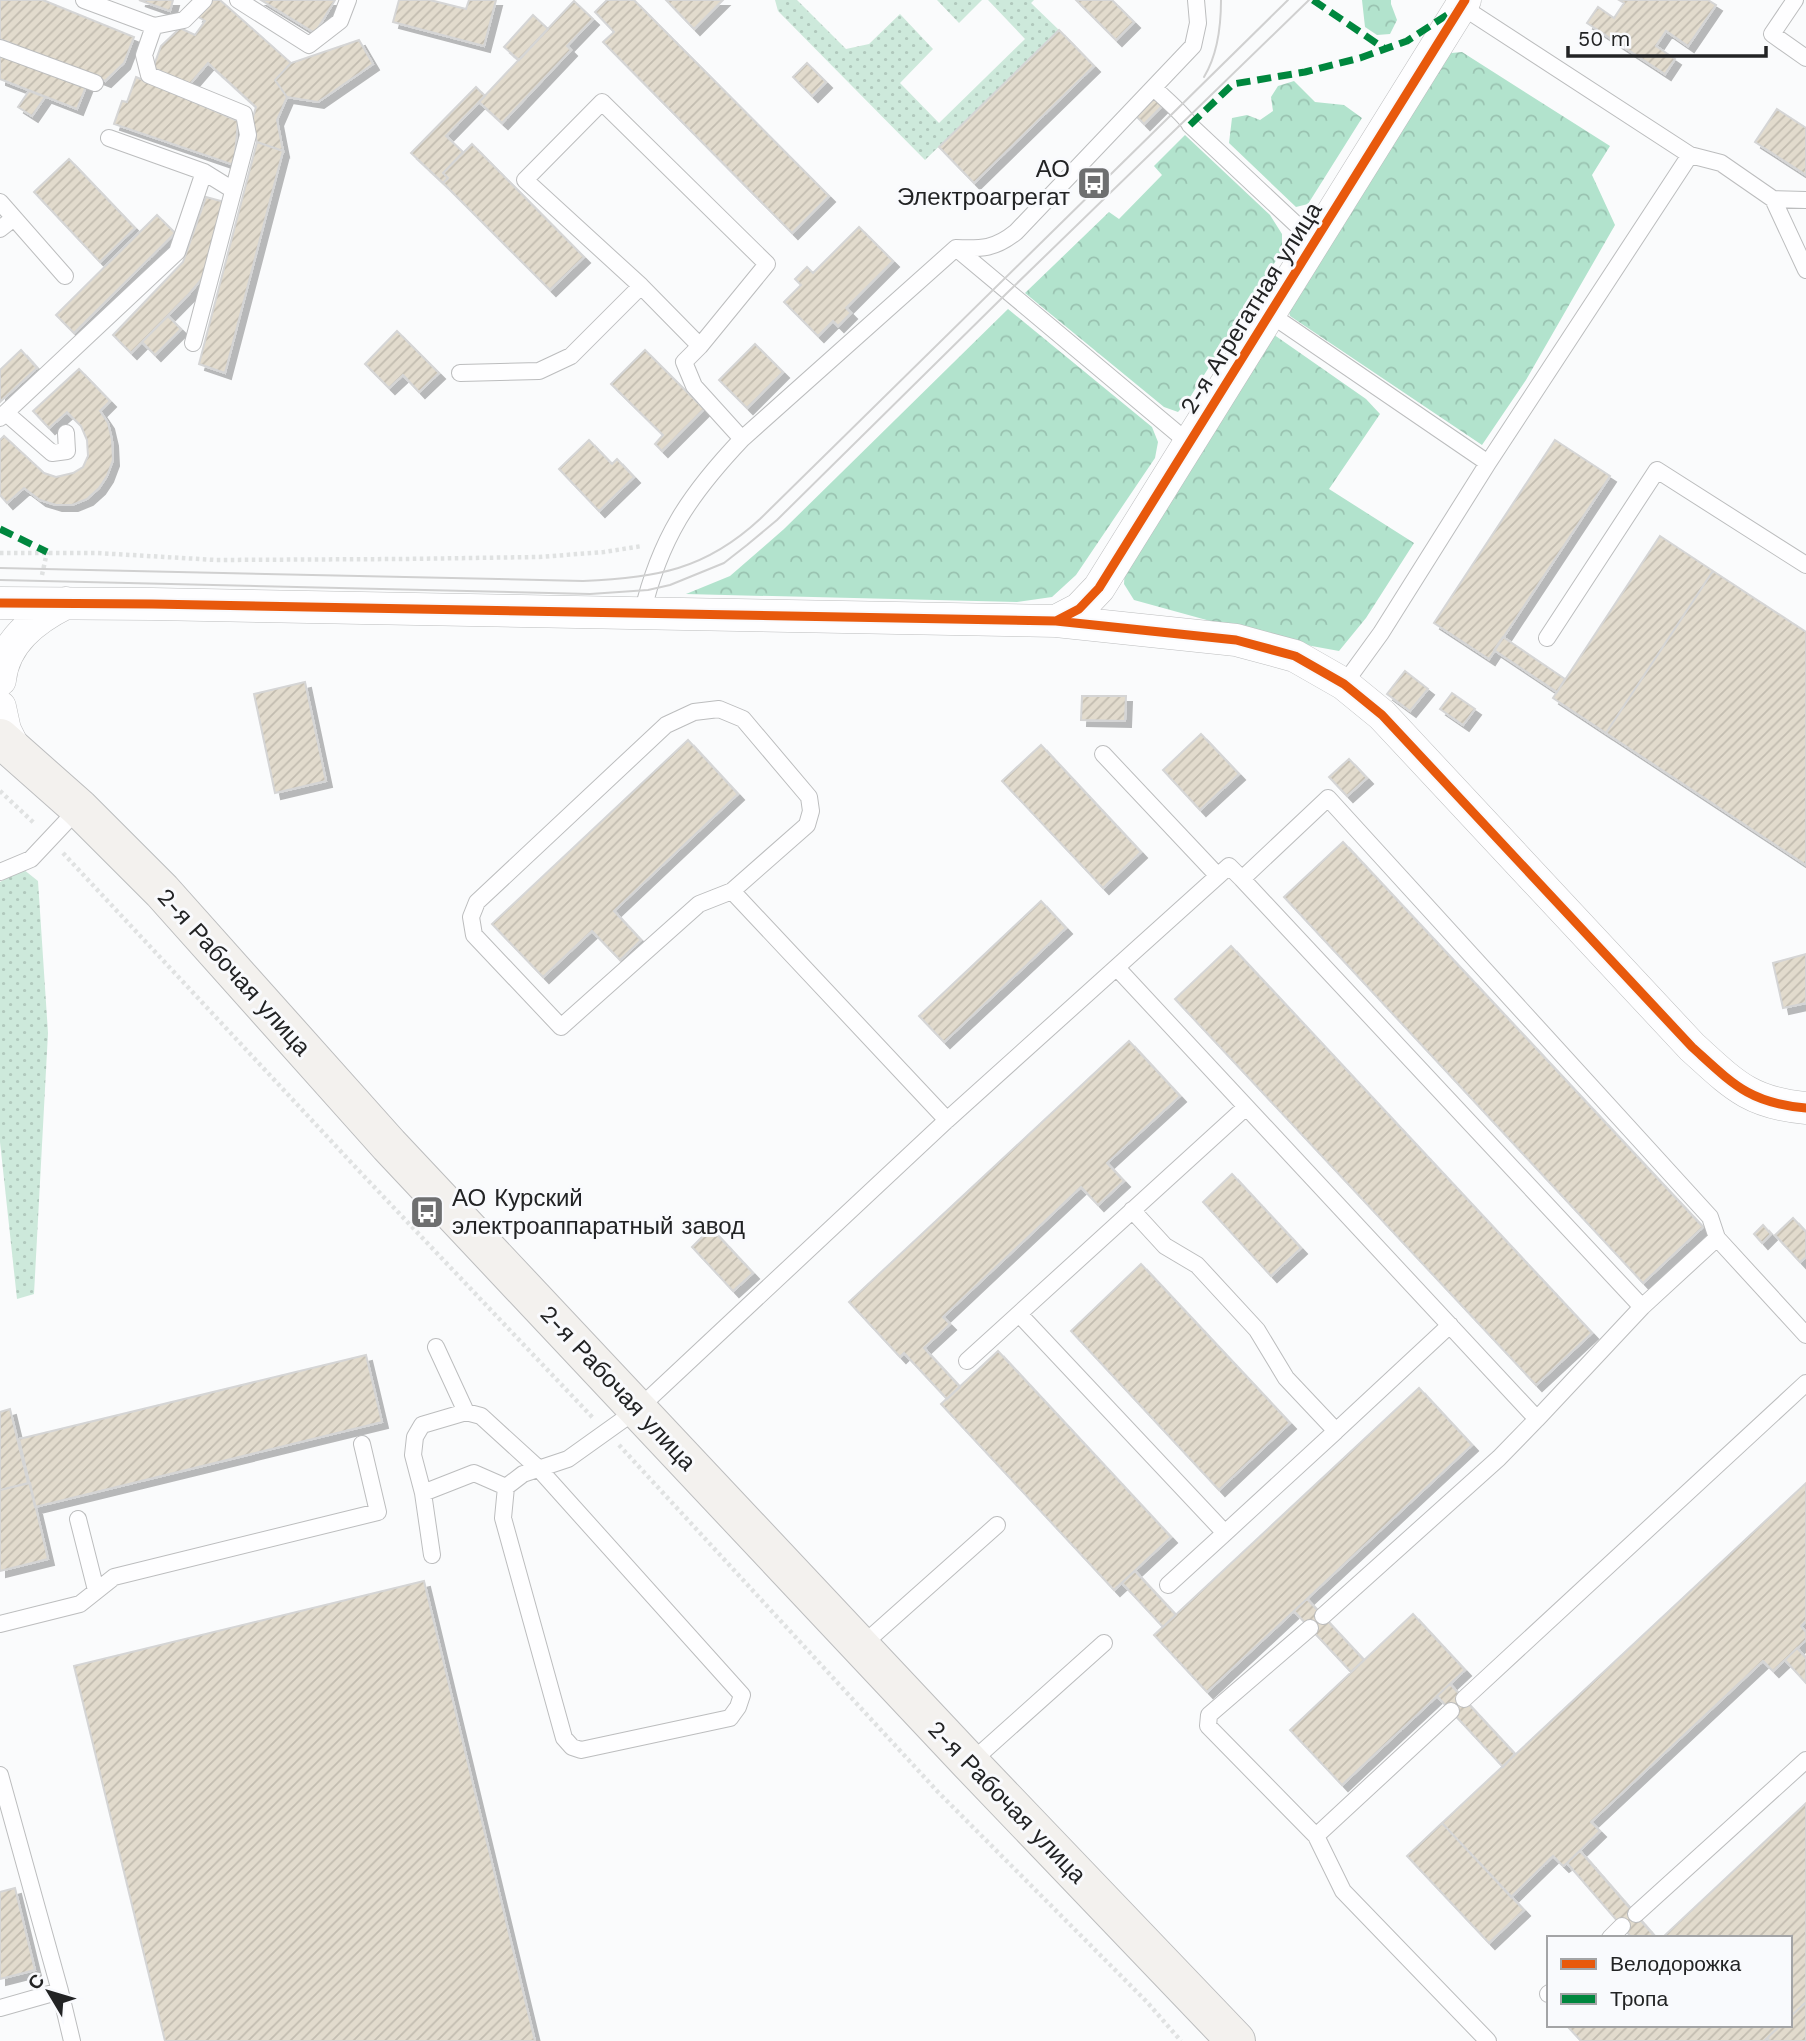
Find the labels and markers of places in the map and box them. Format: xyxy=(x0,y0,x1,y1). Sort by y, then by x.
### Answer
place label: АО Электроагрегат xyxy=(897,155,1070,211)
bus stop icon: АО Электроагрегат xyxy=(1075,164,1113,202)
place label: АО Курский электроаппаратный завод xyxy=(452,1184,745,1240)
bus stop icon: АО Курский электроаппаратный завод xyxy=(408,1193,446,1231)

